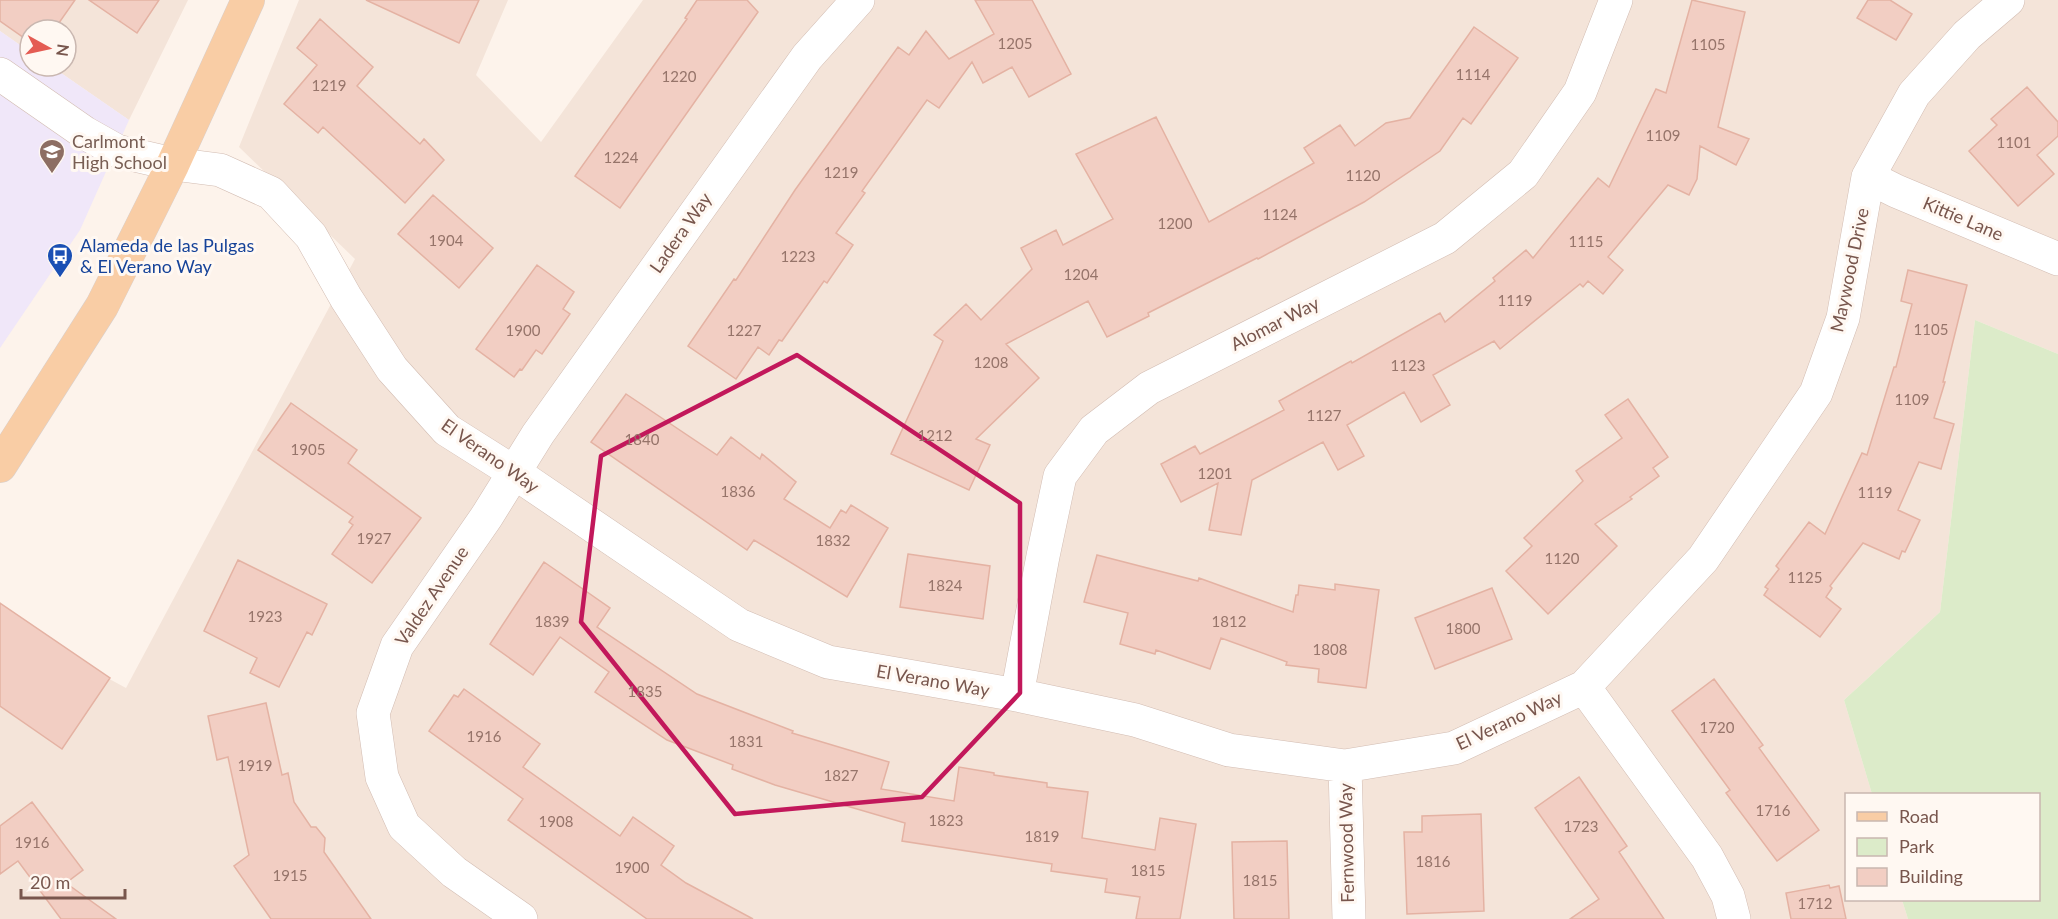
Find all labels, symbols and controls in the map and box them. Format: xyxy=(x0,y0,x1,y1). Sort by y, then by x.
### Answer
north arrow xyxy=(18,18,78,78)
house number: 1205 xyxy=(998,34,1032,52)
house number: 1105 xyxy=(1691,35,1725,53)
text: N xyxy=(53,43,74,58)
house number: 1114 xyxy=(1456,65,1491,83)
house number: 1220 xyxy=(662,67,697,85)
house number: 1219 xyxy=(312,76,346,94)
house number: 1109 xyxy=(1646,126,1680,144)
place label: Carlmont High School xyxy=(72,130,167,173)
house number: 1101 xyxy=(1997,133,2031,151)
school or university icon: Carlmont High School xyxy=(37,137,67,175)
house number: 1224 xyxy=(604,148,639,166)
house number: 1219 xyxy=(824,163,858,181)
house number: 1120 xyxy=(1346,166,1381,184)
street label: Ladera Way xyxy=(644,187,716,277)
street label: Kittie Lane xyxy=(1920,191,2007,245)
house number: 1124 xyxy=(1263,205,1298,223)
street label: Maywood Drive xyxy=(1825,206,1873,334)
house number: 1200 xyxy=(1158,214,1193,232)
house number: 1904 xyxy=(429,231,464,249)
house number: 1115 xyxy=(1569,232,1603,250)
place label: Alameda de las Pulgas & El Verano Way xyxy=(80,234,254,277)
bus stop icon: Alameda de las Pulgas & El Verano Way xyxy=(45,241,75,279)
house number: 1223 xyxy=(781,247,815,265)
house number: 1204 xyxy=(1064,265,1099,283)
street label: Alomar Way xyxy=(1227,291,1323,355)
house number: 1119 xyxy=(1498,291,1532,309)
house number: 1105 xyxy=(1914,320,1948,338)
house number: 1900 xyxy=(506,321,541,339)
house number: 1227 xyxy=(727,321,762,339)
house number: 1208 xyxy=(974,353,1008,371)
house number: 1123 xyxy=(1391,356,1425,374)
house number: 1109 xyxy=(1895,390,1929,408)
house number: 1127 xyxy=(1307,406,1342,424)
street label: El Verano Way xyxy=(437,413,544,497)
house number: 1212 xyxy=(918,426,952,444)
house number: 1840 xyxy=(625,430,660,448)
house number: 1905 xyxy=(291,440,325,458)
house number: 1201 xyxy=(1198,464,1232,482)
house number: 1836 xyxy=(721,482,756,500)
house number: 1119 xyxy=(1858,483,1892,501)
house number: 1927 xyxy=(357,529,392,547)
house number: 1832 xyxy=(816,531,850,549)
street label: Valdez Avenue xyxy=(390,541,473,649)
house number: 1120 xyxy=(1545,549,1580,567)
house number: 1125 xyxy=(1788,568,1822,586)
house number: 1824 xyxy=(928,576,963,594)
house number: 1923 xyxy=(248,607,282,625)
house number: 1839 xyxy=(535,612,569,630)
house number: 1812 xyxy=(1212,612,1246,630)
house number: 1800 xyxy=(1446,619,1481,637)
house number: 1808 xyxy=(1313,640,1347,658)
street label: El Verano Way xyxy=(875,659,992,701)
house number: 1835 xyxy=(628,682,662,700)
street label: El Verano Way xyxy=(1452,686,1566,754)
house number: 1720 xyxy=(1700,718,1735,736)
house number: 1916 xyxy=(467,727,502,745)
house number: 1831 xyxy=(729,732,763,750)
house number: 1919 xyxy=(238,756,272,774)
house number: 1827 xyxy=(824,766,859,784)
street label: Fernwood Way xyxy=(1334,782,1358,903)
legend xyxy=(1845,793,2040,901)
house number: 1716 xyxy=(1756,801,1791,819)
text: Road xyxy=(1899,805,1939,827)
house number: 1823 xyxy=(929,811,963,829)
house number: 1908 xyxy=(539,812,573,830)
house number: 1723 xyxy=(1564,817,1598,835)
house number: 1819 xyxy=(1025,827,1059,845)
house number: 1916 xyxy=(15,833,50,851)
text: Park xyxy=(1899,835,1935,857)
house number: 1816 xyxy=(1416,852,1451,870)
house number: 1900 xyxy=(615,858,650,876)
house number: 1815 xyxy=(1131,861,1165,879)
scale bar xyxy=(21,862,124,900)
text: Building xyxy=(1899,865,1963,887)
house number: 1915 xyxy=(273,866,307,884)
text: 20 m xyxy=(30,871,70,893)
house number: 1815 xyxy=(1243,871,1277,889)
house number: 1712 xyxy=(1798,894,1832,912)

